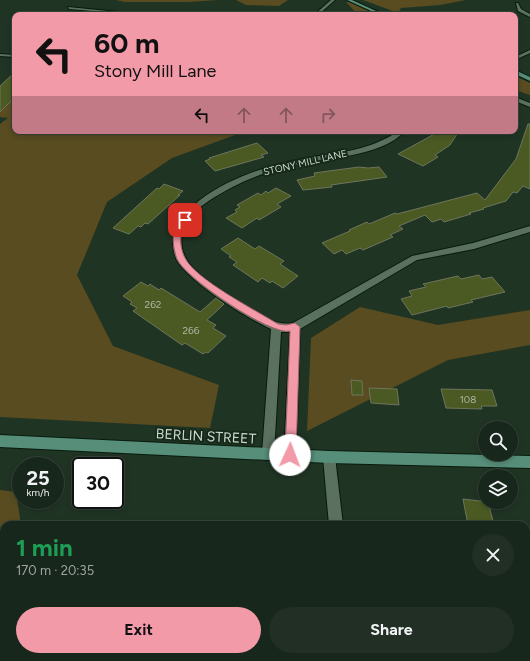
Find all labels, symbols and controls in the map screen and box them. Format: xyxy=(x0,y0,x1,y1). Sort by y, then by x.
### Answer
text: 60 m xyxy=(94,26,159,60)
icon: left xyxy=(28,28,80,80)
text: Stony Mill Lane xyxy=(94,60,216,82)
icon: left xyxy=(191,104,213,126)
icon: ahead xyxy=(233,104,255,126)
icon: ahead xyxy=(275,104,297,126)
icon: right xyxy=(317,104,339,126)
street label: STONY MILL LANE xyxy=(262,147,348,178)
pin xyxy=(168,203,202,237)
icon: arrive xyxy=(174,209,196,231)
house number: 262 xyxy=(145,298,161,311)
house number: 266 xyxy=(183,324,200,337)
house number: 108 xyxy=(460,393,476,406)
map controls xyxy=(478,421,518,509)
button: search xyxy=(478,421,518,461)
street label: BERLIN STREET xyxy=(155,425,257,448)
position arrow xyxy=(269,434,311,476)
speed limit sign: 30 xyxy=(72,457,124,509)
text: 25 xyxy=(26,466,50,490)
button: layers xyxy=(478,469,518,509)
text: km/h xyxy=(27,486,49,499)
text: 1 min xyxy=(16,533,73,562)
button: close xyxy=(472,534,514,576)
text: 170 m · 20:35 xyxy=(16,563,94,578)
button: Exit xyxy=(16,607,261,653)
button: Share xyxy=(269,607,514,653)

